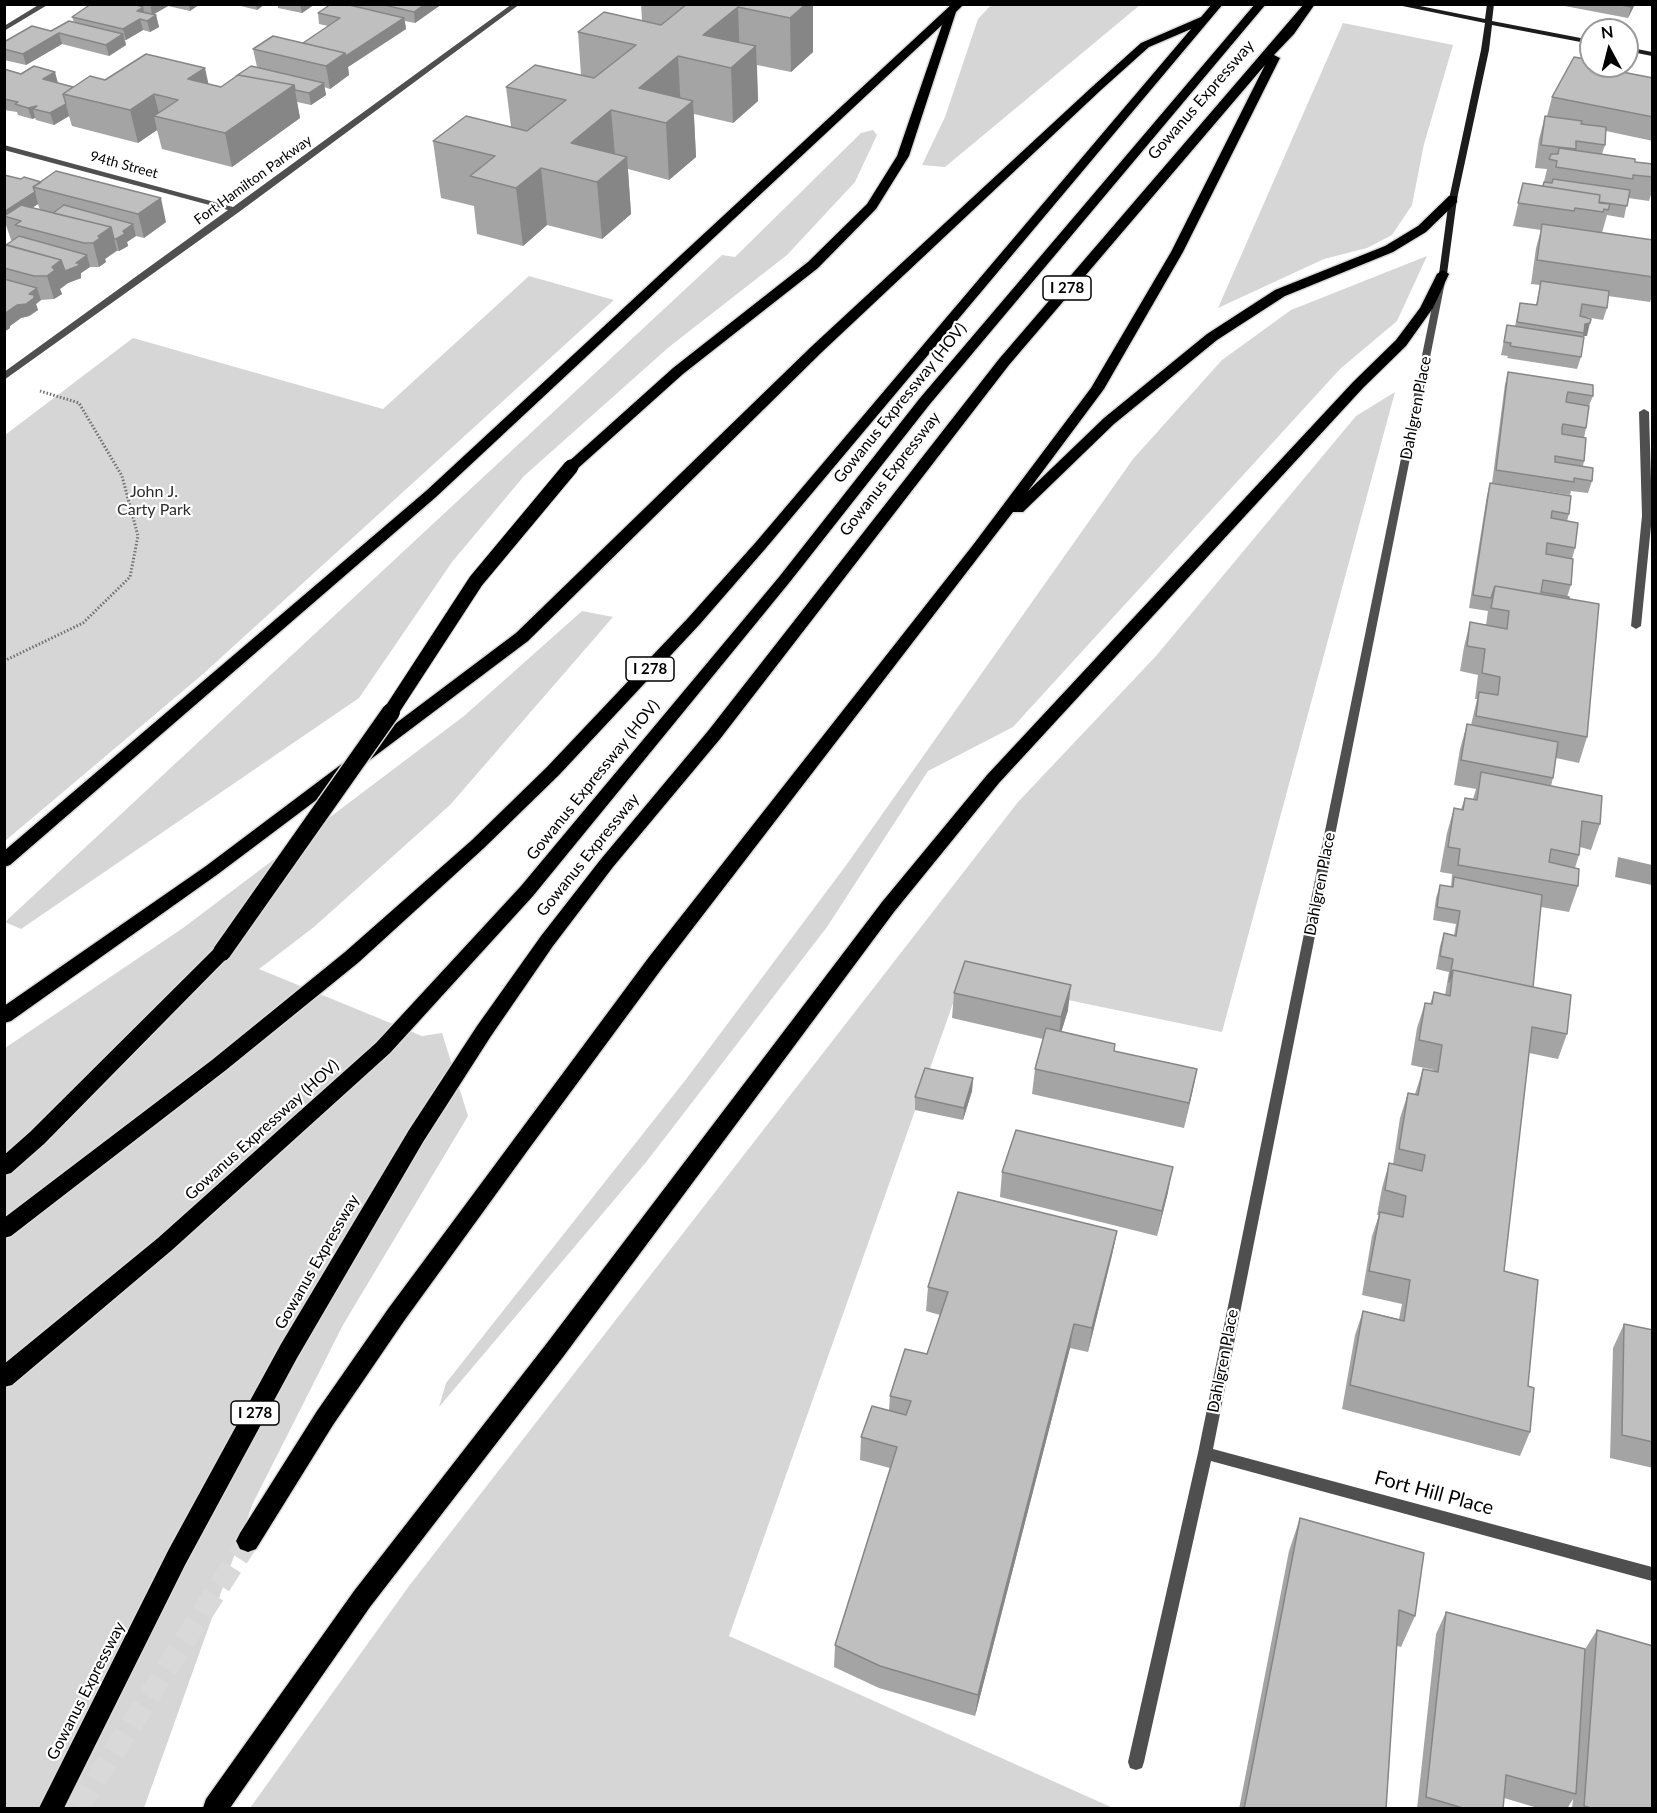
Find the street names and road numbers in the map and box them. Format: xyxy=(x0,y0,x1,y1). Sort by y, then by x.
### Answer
street label: Gowanus Expressway xyxy=(1144,36,1258,164)
street label: Fort Hamilton Parkway xyxy=(191,132,315,228)
street label: 94th Street xyxy=(88,148,160,182)
road number: I 278 xyxy=(1043,276,1091,300)
street label: Gowanus Expressway (HOV) xyxy=(829,319,971,487)
street label: Dahlgren Place xyxy=(1397,355,1435,461)
street label: Gowanus Expressway xyxy=(836,408,944,540)
road number: I 278 xyxy=(626,657,674,681)
street label: Gowanus Expressway (HOV) xyxy=(522,696,664,864)
street label: Gowanus Expressway xyxy=(533,790,643,920)
street label: Dahlgren Place xyxy=(1301,831,1339,937)
street label: Gowanus Expressway (HOV) xyxy=(181,1056,343,1204)
street label: Gowanus Expressway xyxy=(271,1191,363,1333)
street label: Dahlgren Place xyxy=(1204,1308,1242,1414)
road number: I 278 xyxy=(231,1401,279,1425)
street label: Fort Hill Place xyxy=(1372,1466,1496,1520)
street label: Gowanus Expressway xyxy=(43,1619,129,1763)

